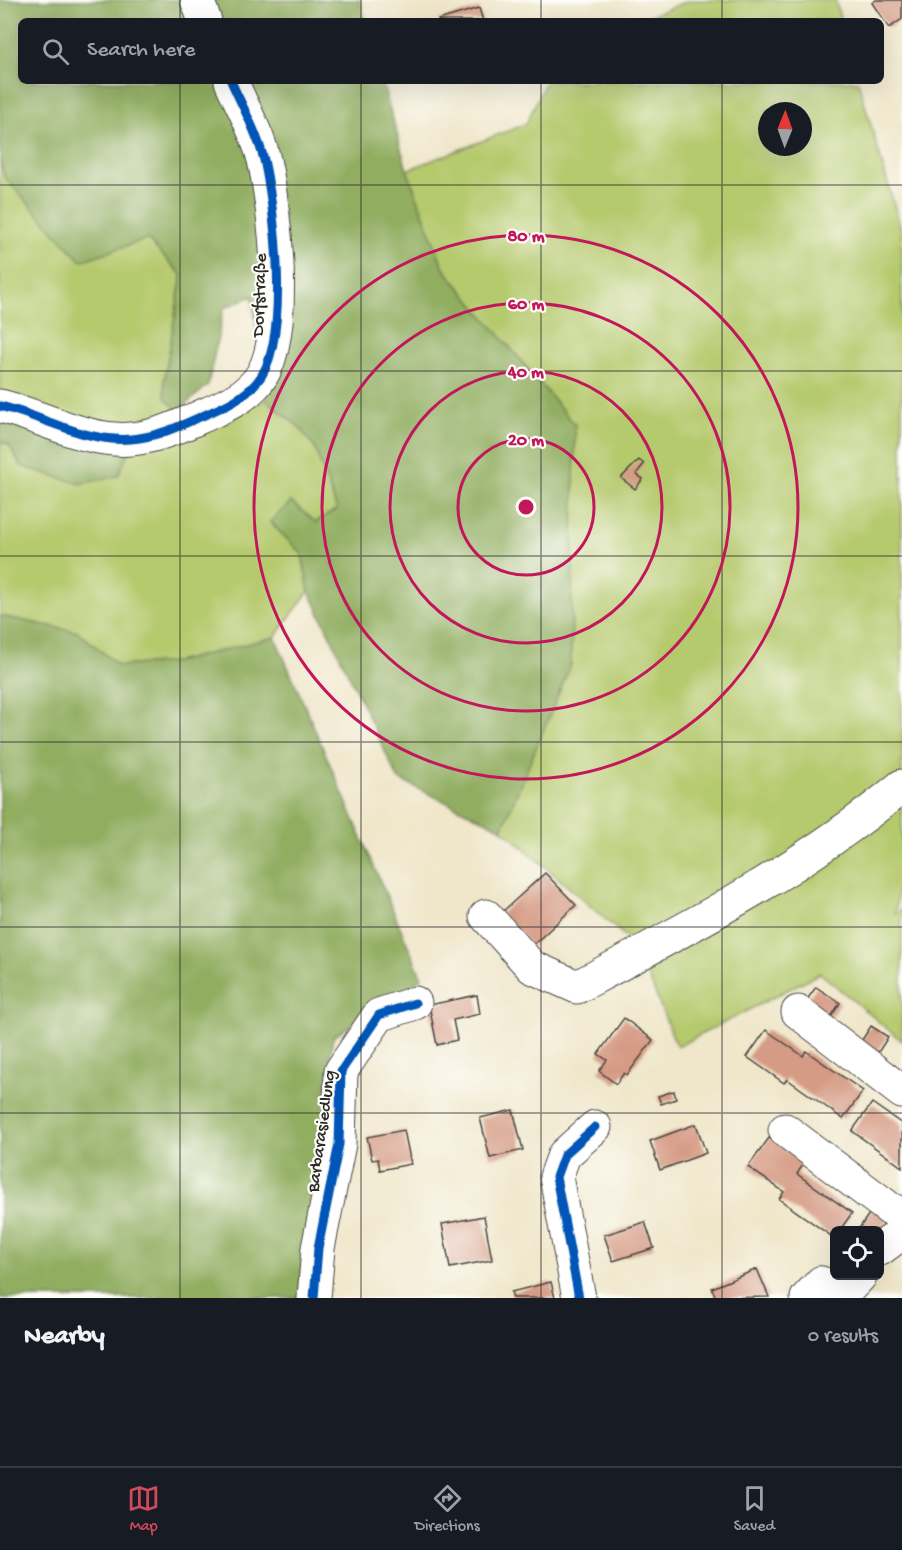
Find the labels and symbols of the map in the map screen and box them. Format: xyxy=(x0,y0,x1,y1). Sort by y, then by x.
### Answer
north arrow xyxy=(758,102,812,156)
text: 80 m xyxy=(507,227,545,248)
street label: Dorfstraße xyxy=(249,252,272,338)
text: 60 m xyxy=(508,295,544,316)
text: 40 m xyxy=(507,363,544,384)
text: 20 m xyxy=(508,431,544,452)
centre of rings xyxy=(516,497,536,517)
street label: Barbarasiedlung xyxy=(303,1069,341,1195)

